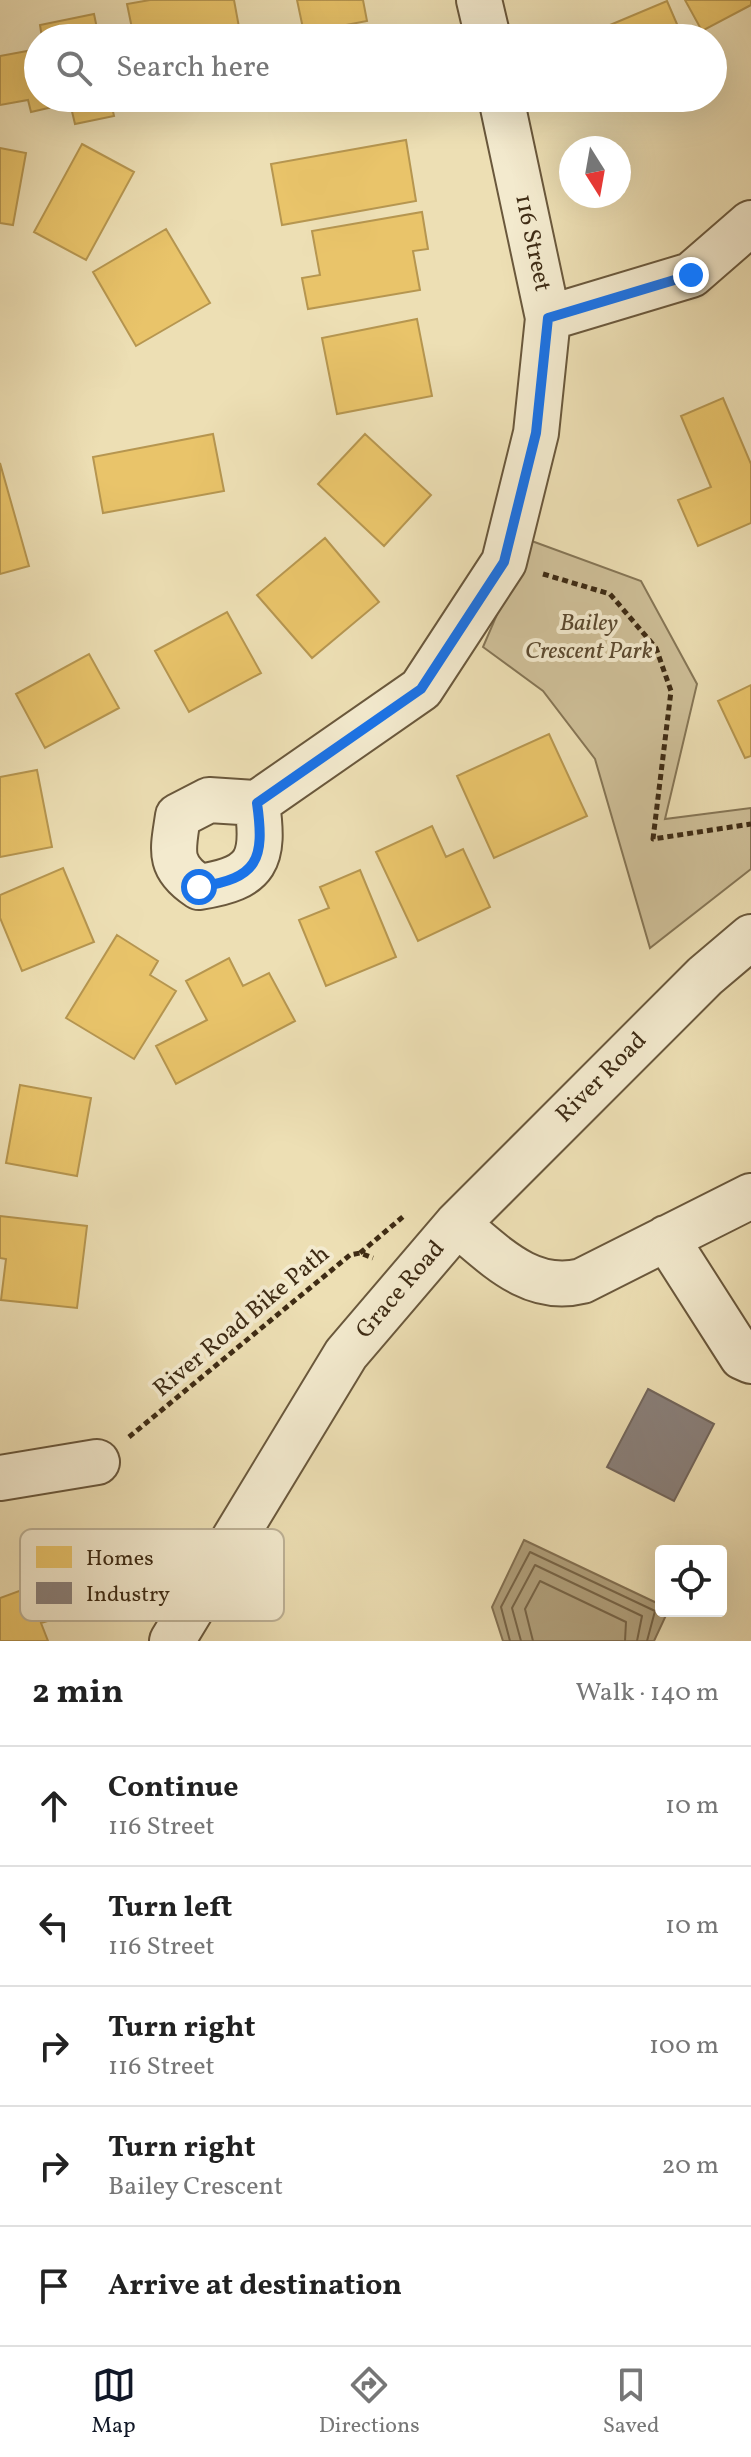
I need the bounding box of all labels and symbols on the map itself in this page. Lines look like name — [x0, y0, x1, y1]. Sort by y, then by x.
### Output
north arrow — [559, 136, 631, 208]
street label: 116 Street — [505, 191, 559, 295]
route end — [673, 257, 709, 293]
park label: Bailey Crescent Park — [525, 607, 653, 669]
route start — [181, 869, 217, 905]
street label: River Road — [549, 1025, 655, 1131]
street label: Grace Road — [349, 1233, 453, 1347]
street label: River Road Bike Path — [147, 1238, 337, 1406]
legend — [20, 1529, 284, 1621]
text: Homes — [86, 1544, 154, 1575]
text: Industry — [86, 1580, 170, 1611]

